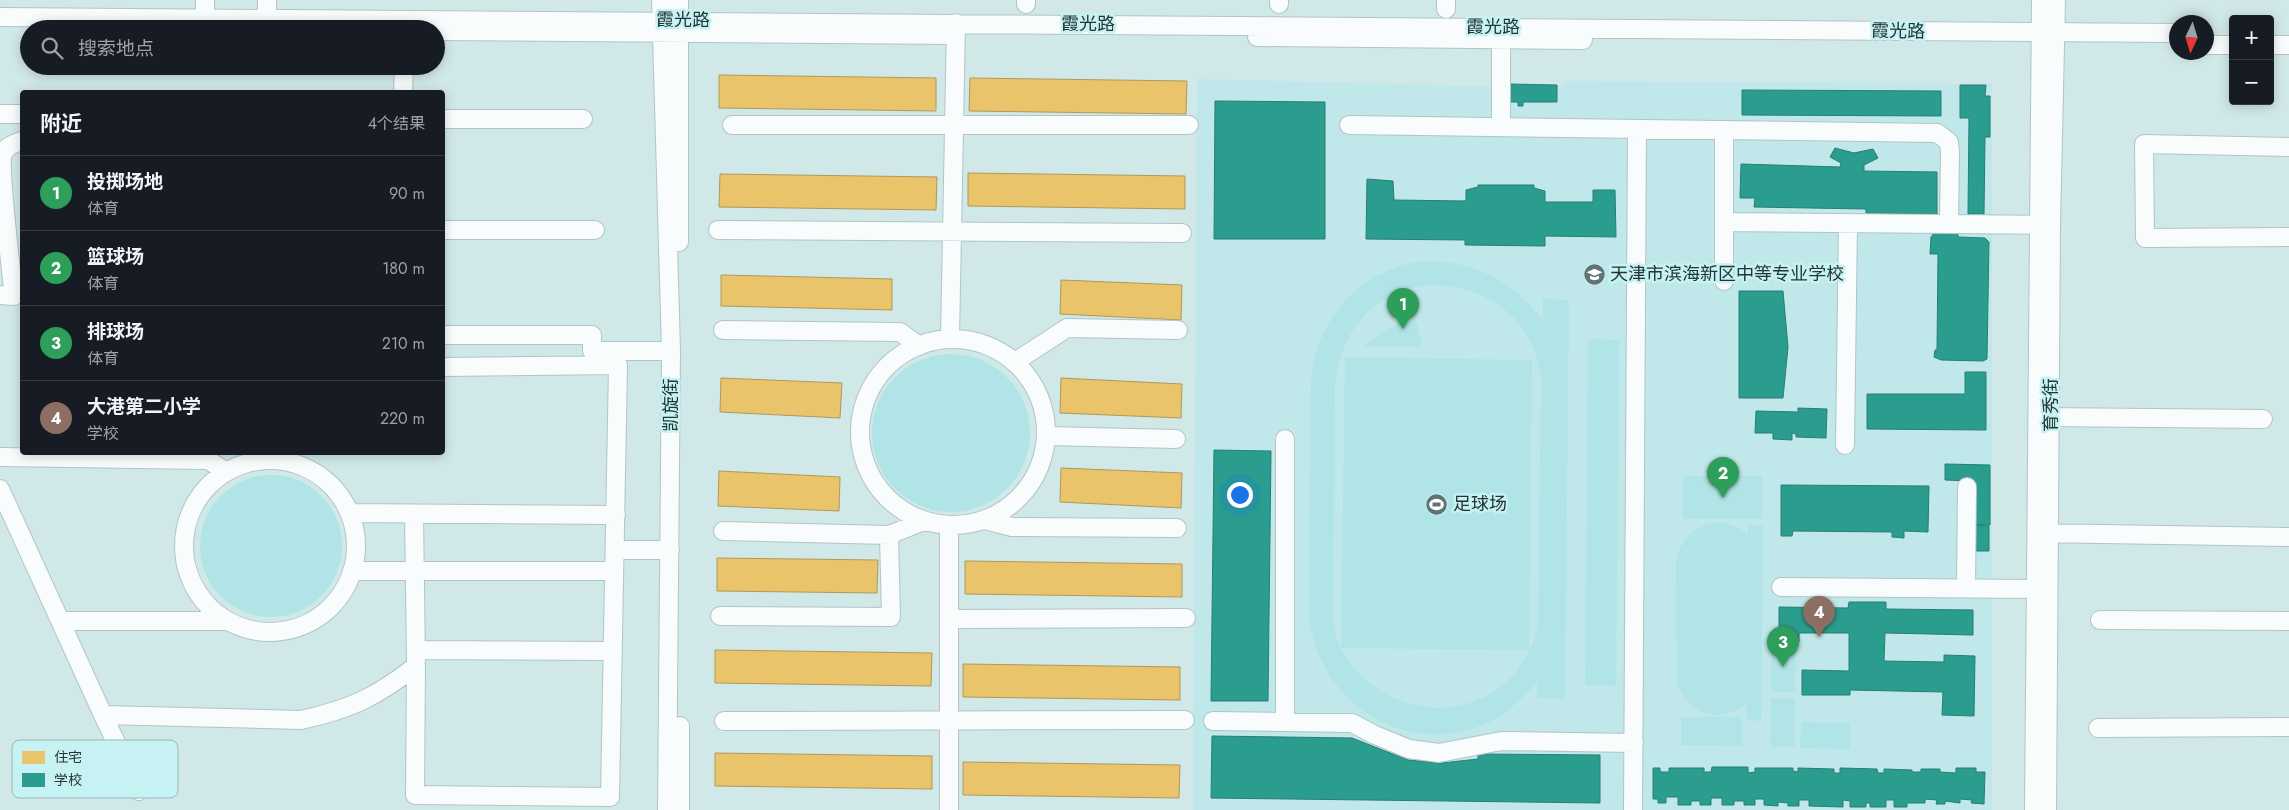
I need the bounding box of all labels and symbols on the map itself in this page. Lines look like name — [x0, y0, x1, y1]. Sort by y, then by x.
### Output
street label: 霞光路 — [656, 7, 710, 33]
street label: 霞光路 — [1061, 11, 1115, 37]
street label: 霞光路 — [1466, 14, 1520, 40]
north arrow — [2169, 15, 2214, 60]
street label: 霞光路 — [1871, 18, 1925, 44]
place label: 天津市滨海新区中等专业学校 — [1610, 261, 1844, 287]
school or university icon: 天津市滨海新区中等专业学校 — [1582, 262, 1606, 286]
pin: 1 — [1387, 288, 1419, 329]
street label: 凯旋街 — [658, 378, 684, 432]
street label: 育秀街 — [2038, 378, 2064, 432]
pin: 2 — [1707, 457, 1739, 498]
your location — [1227, 482, 1253, 508]
place label: 足球场 — [1453, 491, 1507, 517]
sports icon: 足球场 — [1425, 492, 1449, 516]
pin: 4 — [1803, 596, 1835, 637]
pin: 3 — [1767, 626, 1799, 667]
legend — [12, 740, 178, 798]
text: 住宅 — [54, 747, 82, 767]
text: 学校 — [54, 770, 82, 790]

